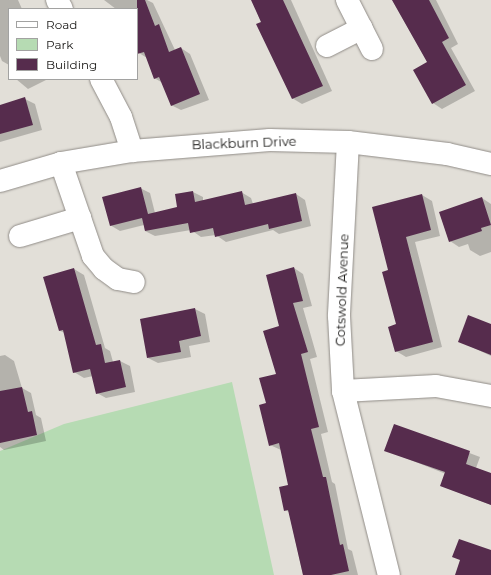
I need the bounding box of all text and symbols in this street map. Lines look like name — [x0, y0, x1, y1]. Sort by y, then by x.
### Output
legend — [8, 8, 138, 80]
text: Road — [46, 17, 77, 32]
text: Park — [46, 37, 73, 52]
text: Building — [46, 57, 97, 72]
street label: Blackburn Drive — [191, 133, 297, 153]
street label: Cotswold Avenue — [332, 233, 352, 347]

